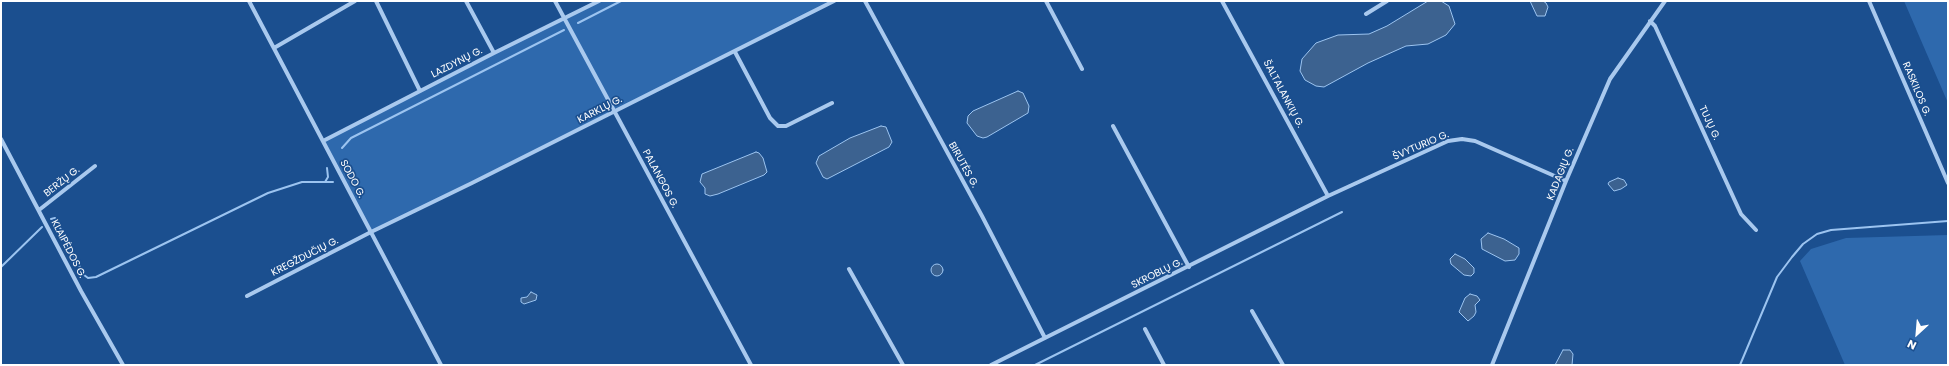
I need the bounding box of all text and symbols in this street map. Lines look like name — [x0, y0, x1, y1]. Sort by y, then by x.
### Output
street label: LAZDYNŲ G. — [429, 45, 485, 81]
street label: ŠALTALANKIŲ G. — [1260, 58, 1306, 130]
street label: RASKILOS G. — [1899, 60, 1933, 118]
street label: KARKLŲ G. — [576, 94, 624, 126]
street label: TUJŲ G. — [1696, 104, 1722, 142]
street label: ŠVYTURIO G. — [1391, 129, 1451, 163]
street label: BIRUTĖS G. — [946, 140, 980, 190]
street label: KADAGIŲ G. — [1545, 146, 1577, 202]
street label: PALANGOS G. — [640, 148, 680, 210]
street label: SODO G. — [337, 158, 367, 200]
street label: BERŽŲ G. — [42, 164, 82, 200]
street label: KLAIPĖDOS G. — [48, 218, 88, 280]
street label: KREGŽDUČIŲ G. — [269, 235, 341, 279]
street label: SKROBLŲ G. — [1129, 256, 1185, 292]
north arrow — [1897, 314, 1937, 354]
text: N — [1905, 336, 1919, 354]

